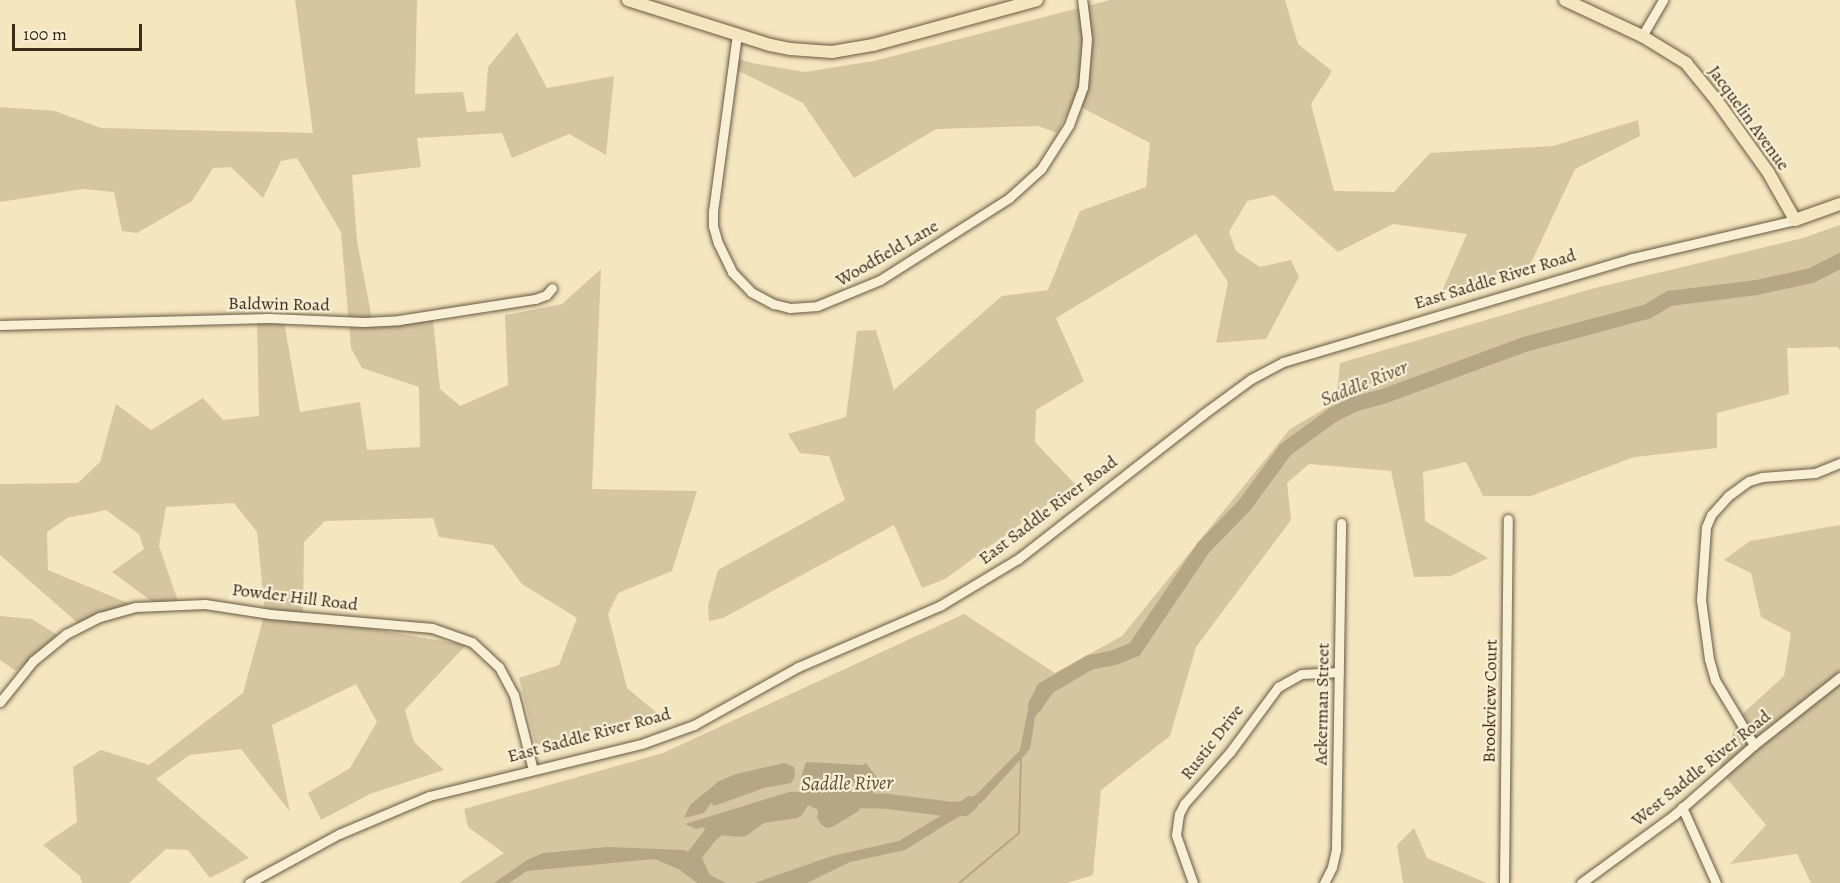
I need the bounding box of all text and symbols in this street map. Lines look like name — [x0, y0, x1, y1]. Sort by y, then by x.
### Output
scale bar — [15, 12, 146, 50]
text: 100 m — [23, 22, 67, 46]
street label: Jacquelin Avenue — [1704, 61, 1794, 175]
street label: Woodfield Lane — [832, 215, 942, 291]
street label: East Saddle River Road — [1412, 244, 1578, 314]
street label: Baldwin Road — [228, 292, 330, 316]
water label: Saddle River — [1317, 355, 1411, 411]
street label: East Saddle River Road — [974, 451, 1122, 569]
street label: Powder Hill Road — [231, 579, 359, 615]
street label: Brookview Court — [1478, 639, 1502, 763]
street label: Ackerman Street — [1310, 643, 1334, 765]
street label: Rustic Drive — [1176, 700, 1248, 784]
street label: East Saddle River Road — [505, 703, 673, 767]
street label: West Saddle River Road — [1627, 705, 1775, 831]
water label: Saddle River — [801, 770, 893, 796]

